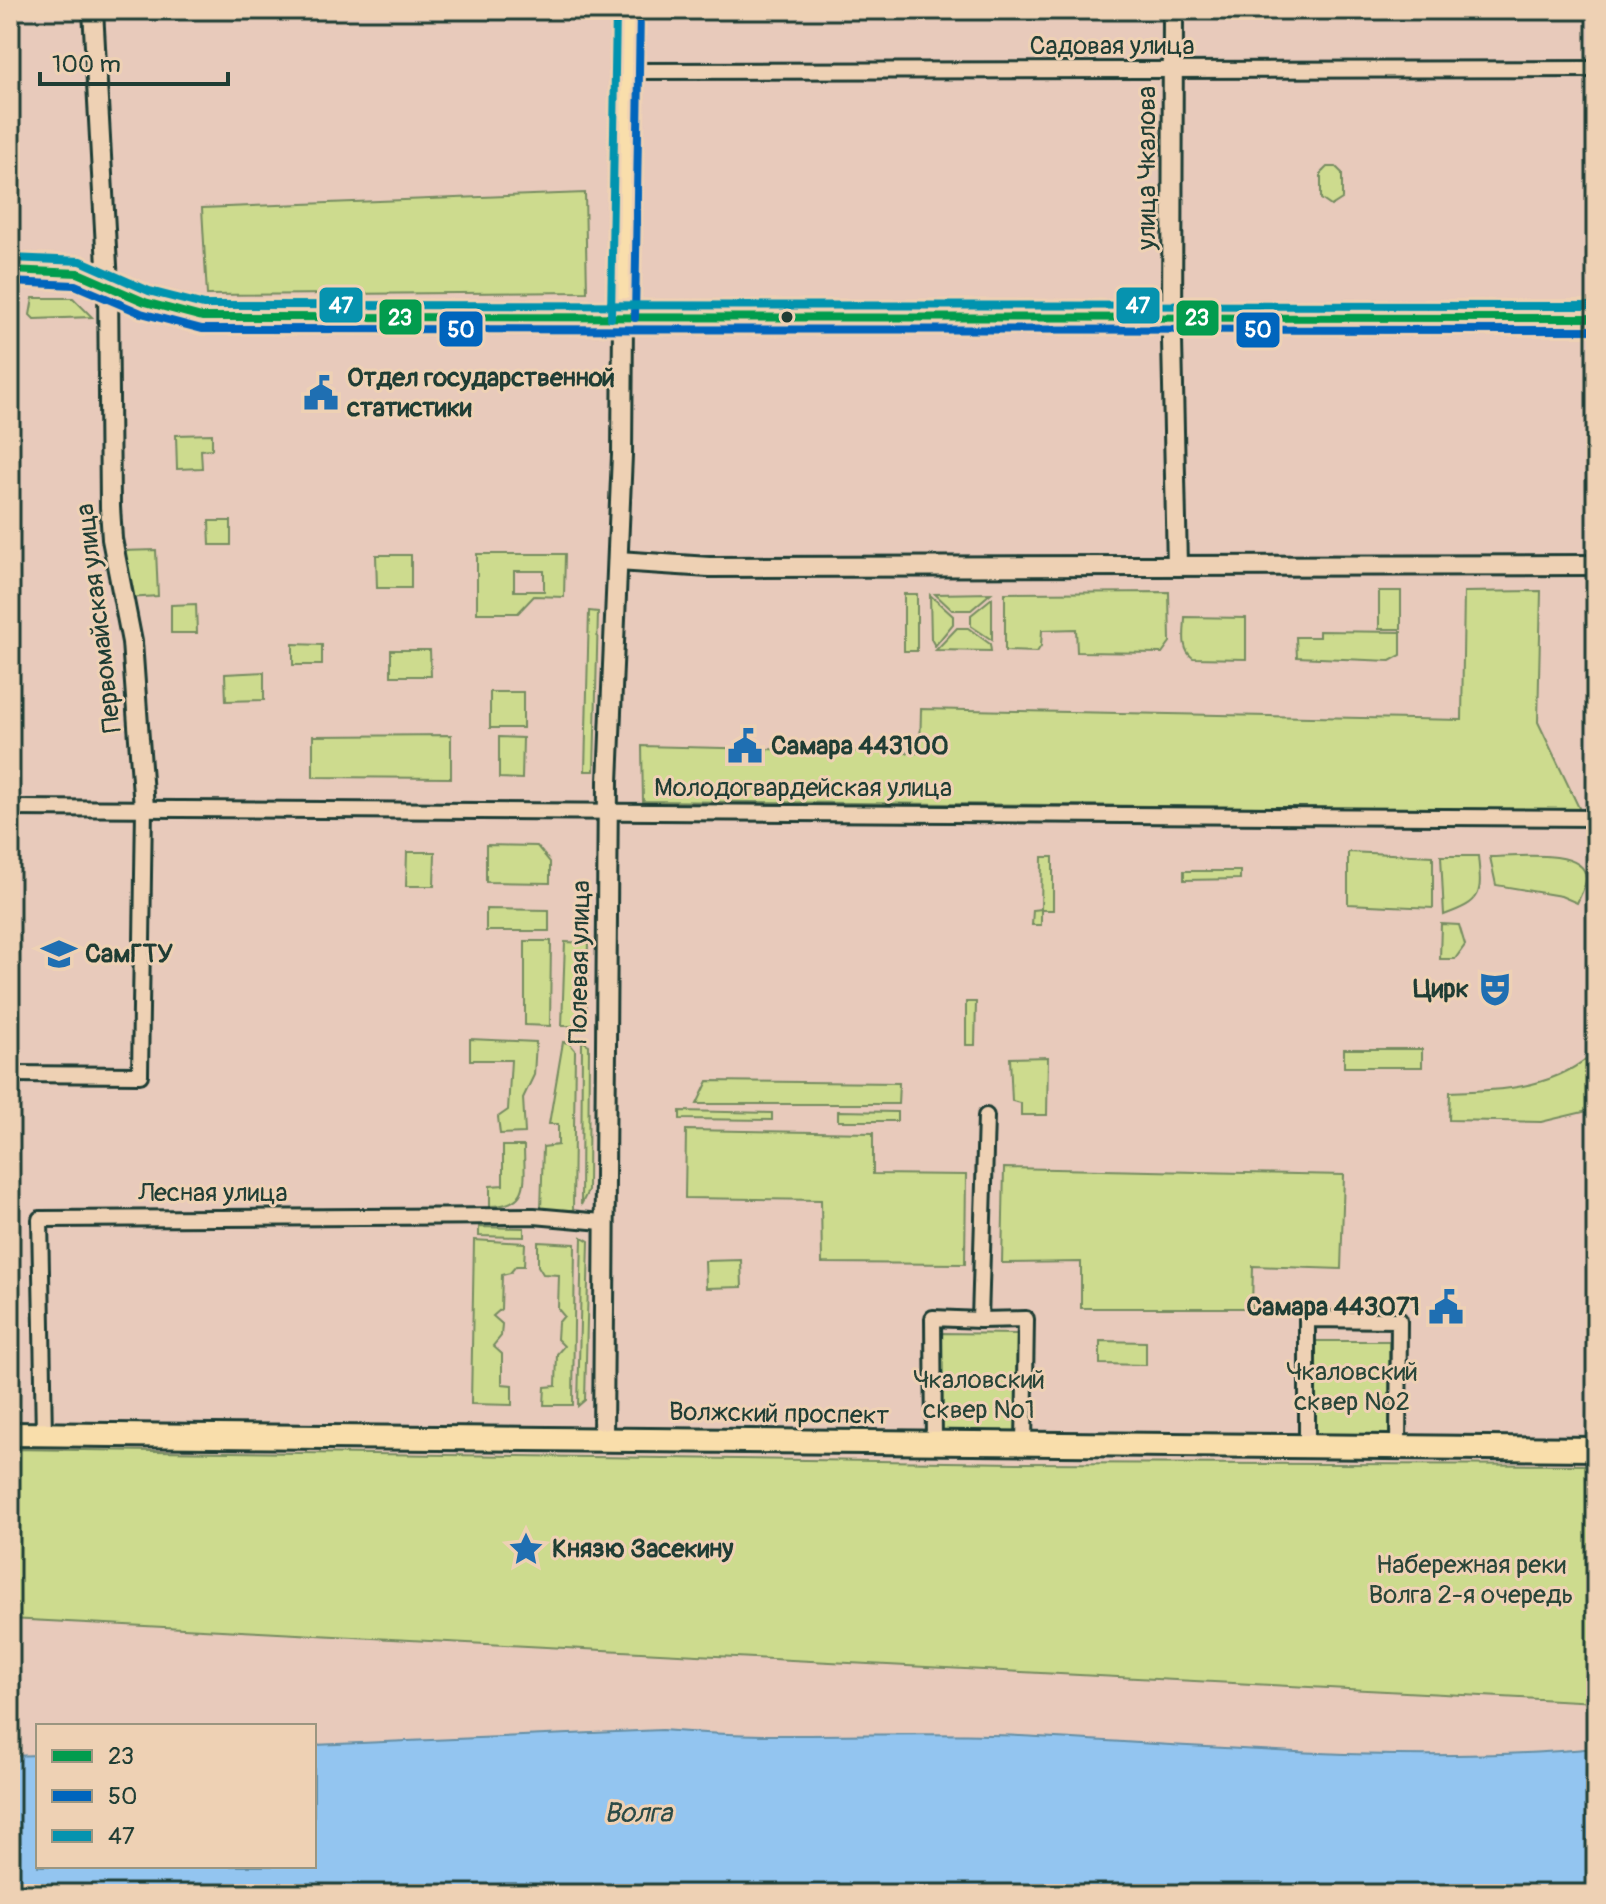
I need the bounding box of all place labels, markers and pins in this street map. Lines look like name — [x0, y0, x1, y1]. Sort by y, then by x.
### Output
unlabelled marker — [779, 309, 795, 325]
place label: Отдел государственной статистики — [346, 362, 615, 424]
public building icon: Отдел государственной статистики — [302, 374, 340, 412]
public building icon: Самара 443100 — [726, 727, 764, 765]
place label: Самара 443100 — [771, 730, 949, 762]
school or university icon: СамГТУ — [40, 935, 78, 973]
place label: СамГТУ — [85, 938, 173, 970]
theatre icon: Цирк — [1476, 970, 1514, 1008]
place label: Цирк — [1413, 973, 1469, 1005]
public building icon: Самара 443071 — [1427, 1288, 1465, 1326]
place label: Самара 443071 — [1246, 1291, 1420, 1323]
place icon: Князю Засекину — [507, 1530, 545, 1568]
place label: Князю Засекину — [552, 1533, 734, 1565]

